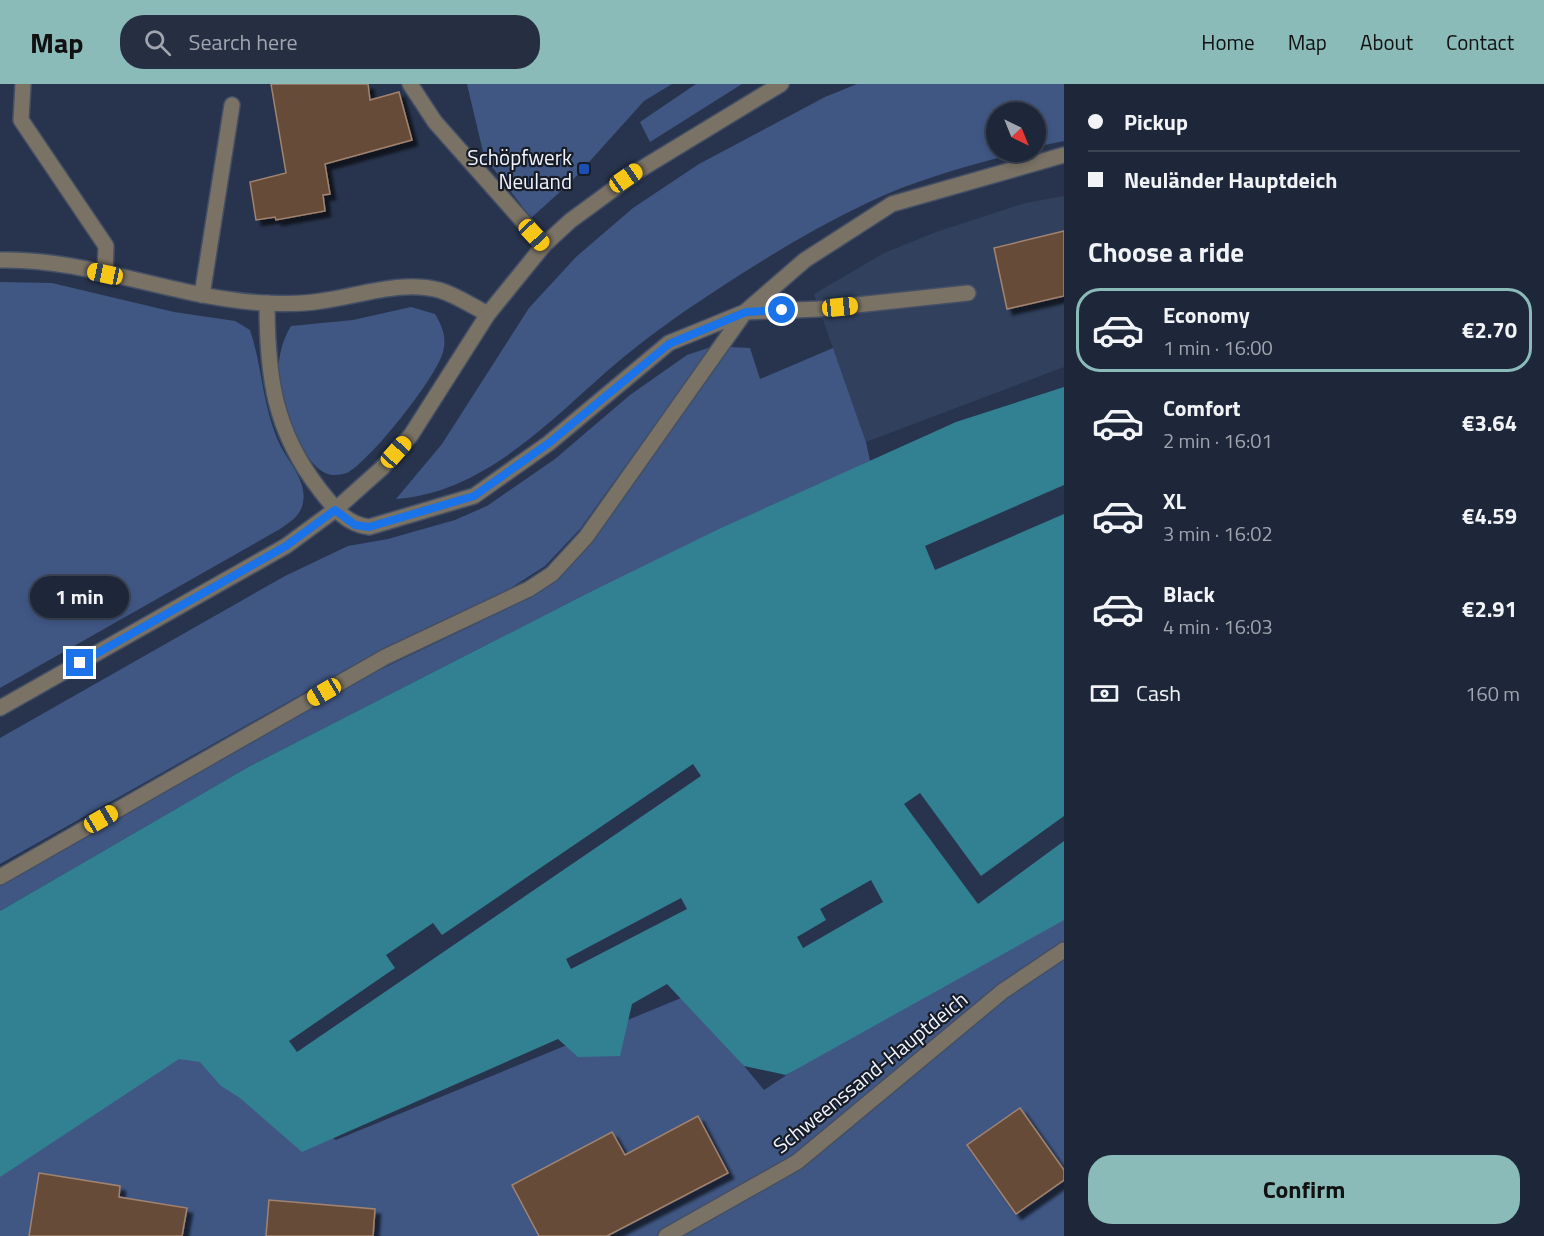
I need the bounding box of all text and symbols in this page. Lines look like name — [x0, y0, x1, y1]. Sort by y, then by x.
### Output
search box — [120, 15, 540, 69]
text: Map — [30, 21, 84, 64]
text: Search here — [189, 25, 298, 59]
icon: search — [141, 26, 174, 59]
text: Home — [1201, 26, 1255, 58]
text: Map — [1288, 26, 1327, 58]
text: About — [1360, 26, 1413, 58]
text: Contact — [1446, 26, 1514, 58]
north arrow — [986, 102, 1046, 162]
map controls — [986, 102, 1046, 162]
text: Pickup — [1124, 105, 1188, 139]
place label: Schöpfwerk Neuland — [467, 141, 572, 197]
car — [606, 160, 646, 196]
marker: Schöpfwerk Neuland — [577, 162, 591, 176]
text: Neuländer Hauptdeich — [1124, 163, 1337, 197]
car — [515, 216, 553, 254]
text: Choose a ride — [1088, 231, 1244, 272]
car — [86, 261, 124, 287]
route start — [768, 296, 795, 323]
car — [821, 296, 859, 318]
text: Economy — [1163, 298, 1250, 332]
icon: car — [1091, 303, 1145, 357]
text: €2.70 — [1462, 313, 1517, 347]
text: 1 min · 16:00 — [1163, 332, 1273, 363]
text: Comfort — [1163, 391, 1241, 425]
icon: car — [1091, 396, 1145, 450]
text: €3.64 — [1462, 406, 1517, 440]
text: 2 min · 16:01 — [1163, 425, 1273, 456]
car — [377, 433, 415, 471]
text: XL — [1163, 484, 1186, 518]
icon: car — [1091, 489, 1145, 543]
text: €4.59 — [1462, 499, 1517, 533]
text: 3 min · 16:02 — [1163, 518, 1273, 549]
callout: 1 min — [31, 576, 130, 618]
text: Black — [1163, 577, 1215, 611]
text: 1 min — [55, 581, 104, 612]
icon: car — [1091, 582, 1145, 636]
text: €2.91 — [1462, 592, 1517, 626]
text: 4 min · 16:03 — [1163, 611, 1273, 642]
route end — [66, 649, 93, 676]
car — [304, 675, 344, 709]
text: Cash — [1136, 676, 1181, 710]
icon: cash — [1088, 677, 1121, 710]
text: 160 m — [1465, 678, 1520, 709]
car — [81, 802, 121, 836]
street label: Schweenssand-Hauptdeich — [766, 983, 974, 1161]
button: Confirm — [1088, 1155, 1520, 1224]

